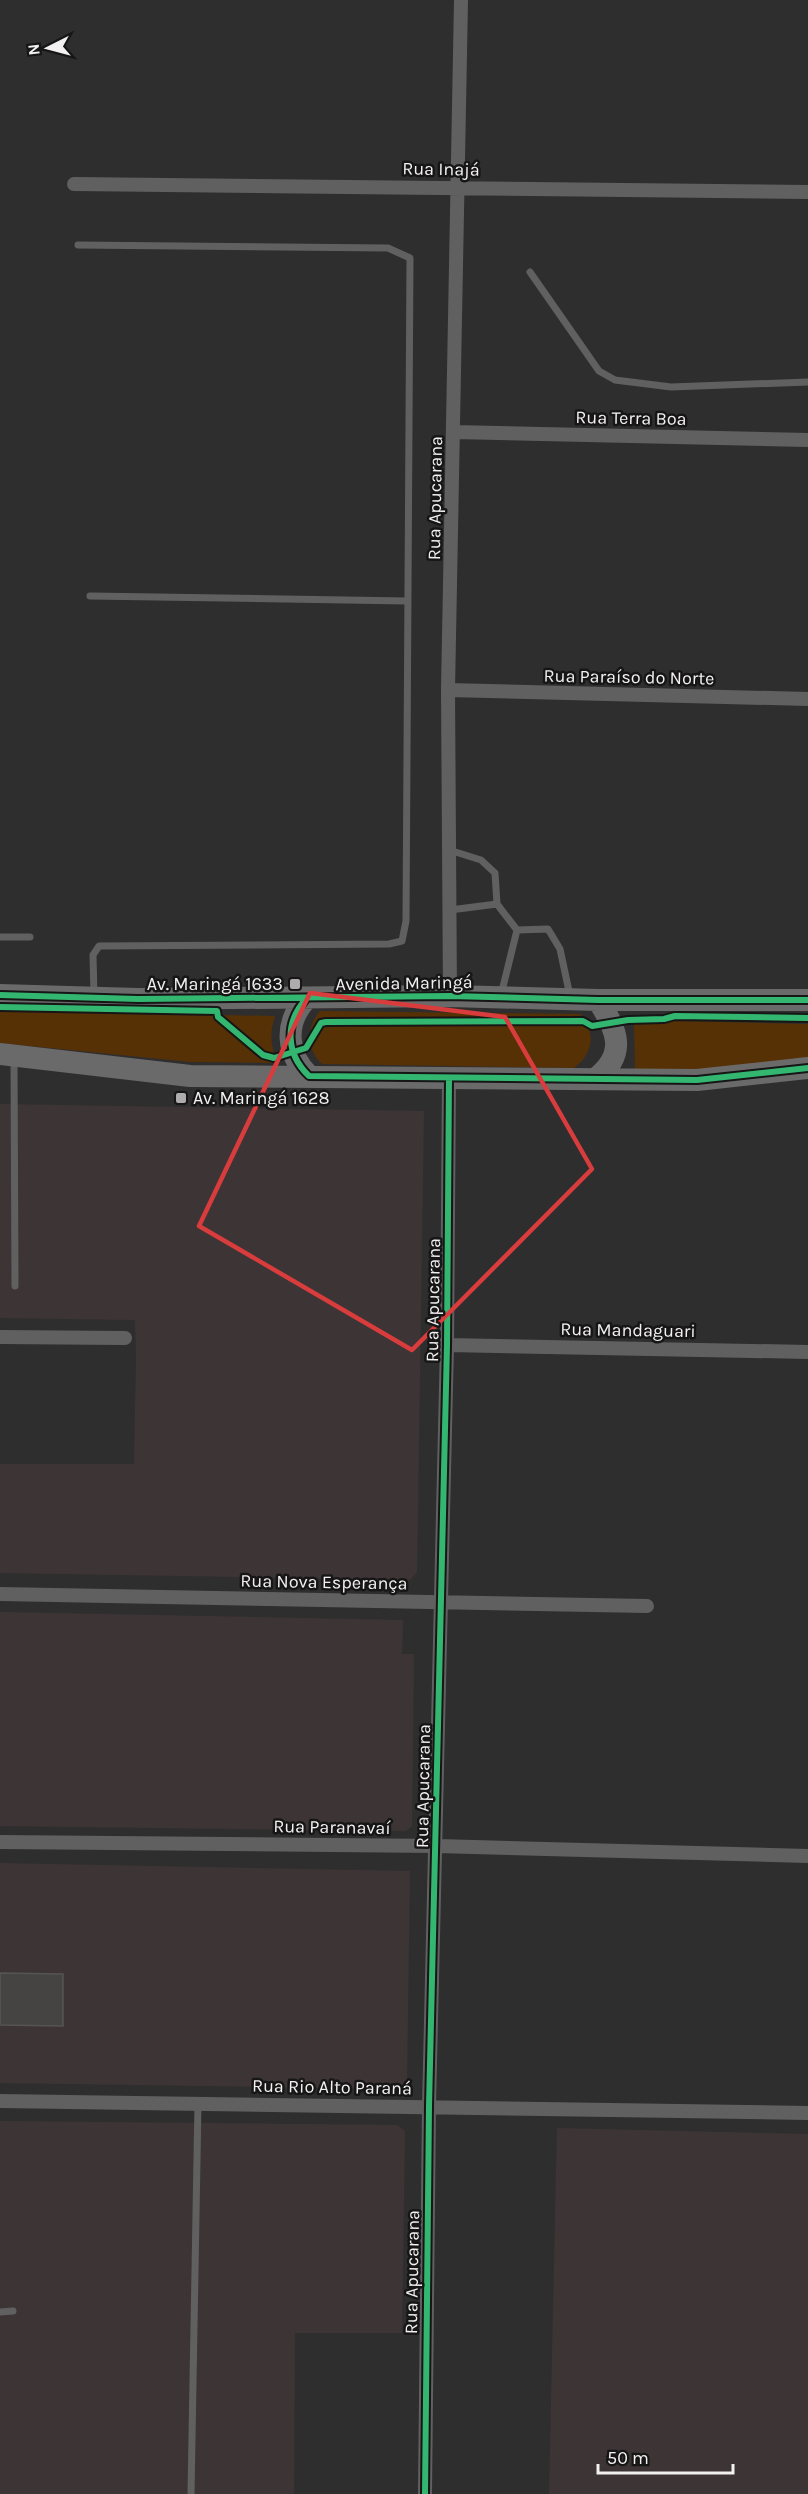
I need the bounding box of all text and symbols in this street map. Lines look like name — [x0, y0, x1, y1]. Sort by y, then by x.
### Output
north arrow — [18, 18, 78, 78]
text: N — [24, 43, 44, 56]
street label: Rua Inajá — [402, 157, 480, 181]
street label: Rua Terra Boa — [575, 406, 687, 430]
street label: Rua Apucarana — [423, 436, 447, 560]
street label: Rua Paraíso do Norte — [543, 665, 715, 689]
street label: Avenida Maringá — [335, 971, 473, 995]
place label: Av. Maringá 1633 — [147, 973, 283, 995]
marker: Av. Maringá 1633 — [288, 977, 302, 991]
place label: Av. Maringá 1628 — [193, 1087, 329, 1109]
marker: Av. Maringá 1628 — [174, 1091, 188, 1105]
street label: Rua Apucarana — [421, 1238, 445, 1362]
street label: Rua Mandaguari — [560, 1318, 696, 1342]
street label: Rua Nova Esperança — [240, 1570, 408, 1594]
street label: Rua Apucarana — [411, 1724, 435, 1848]
street label: Rua Paranavaí — [273, 1815, 392, 1839]
street label: Rua Rio Alto Paraná — [252, 2075, 412, 2099]
street label: Rua Apucarana — [400, 2210, 424, 2334]
scale bar — [598, 2437, 733, 2475]
text: 50 m — [607, 2447, 649, 2469]

